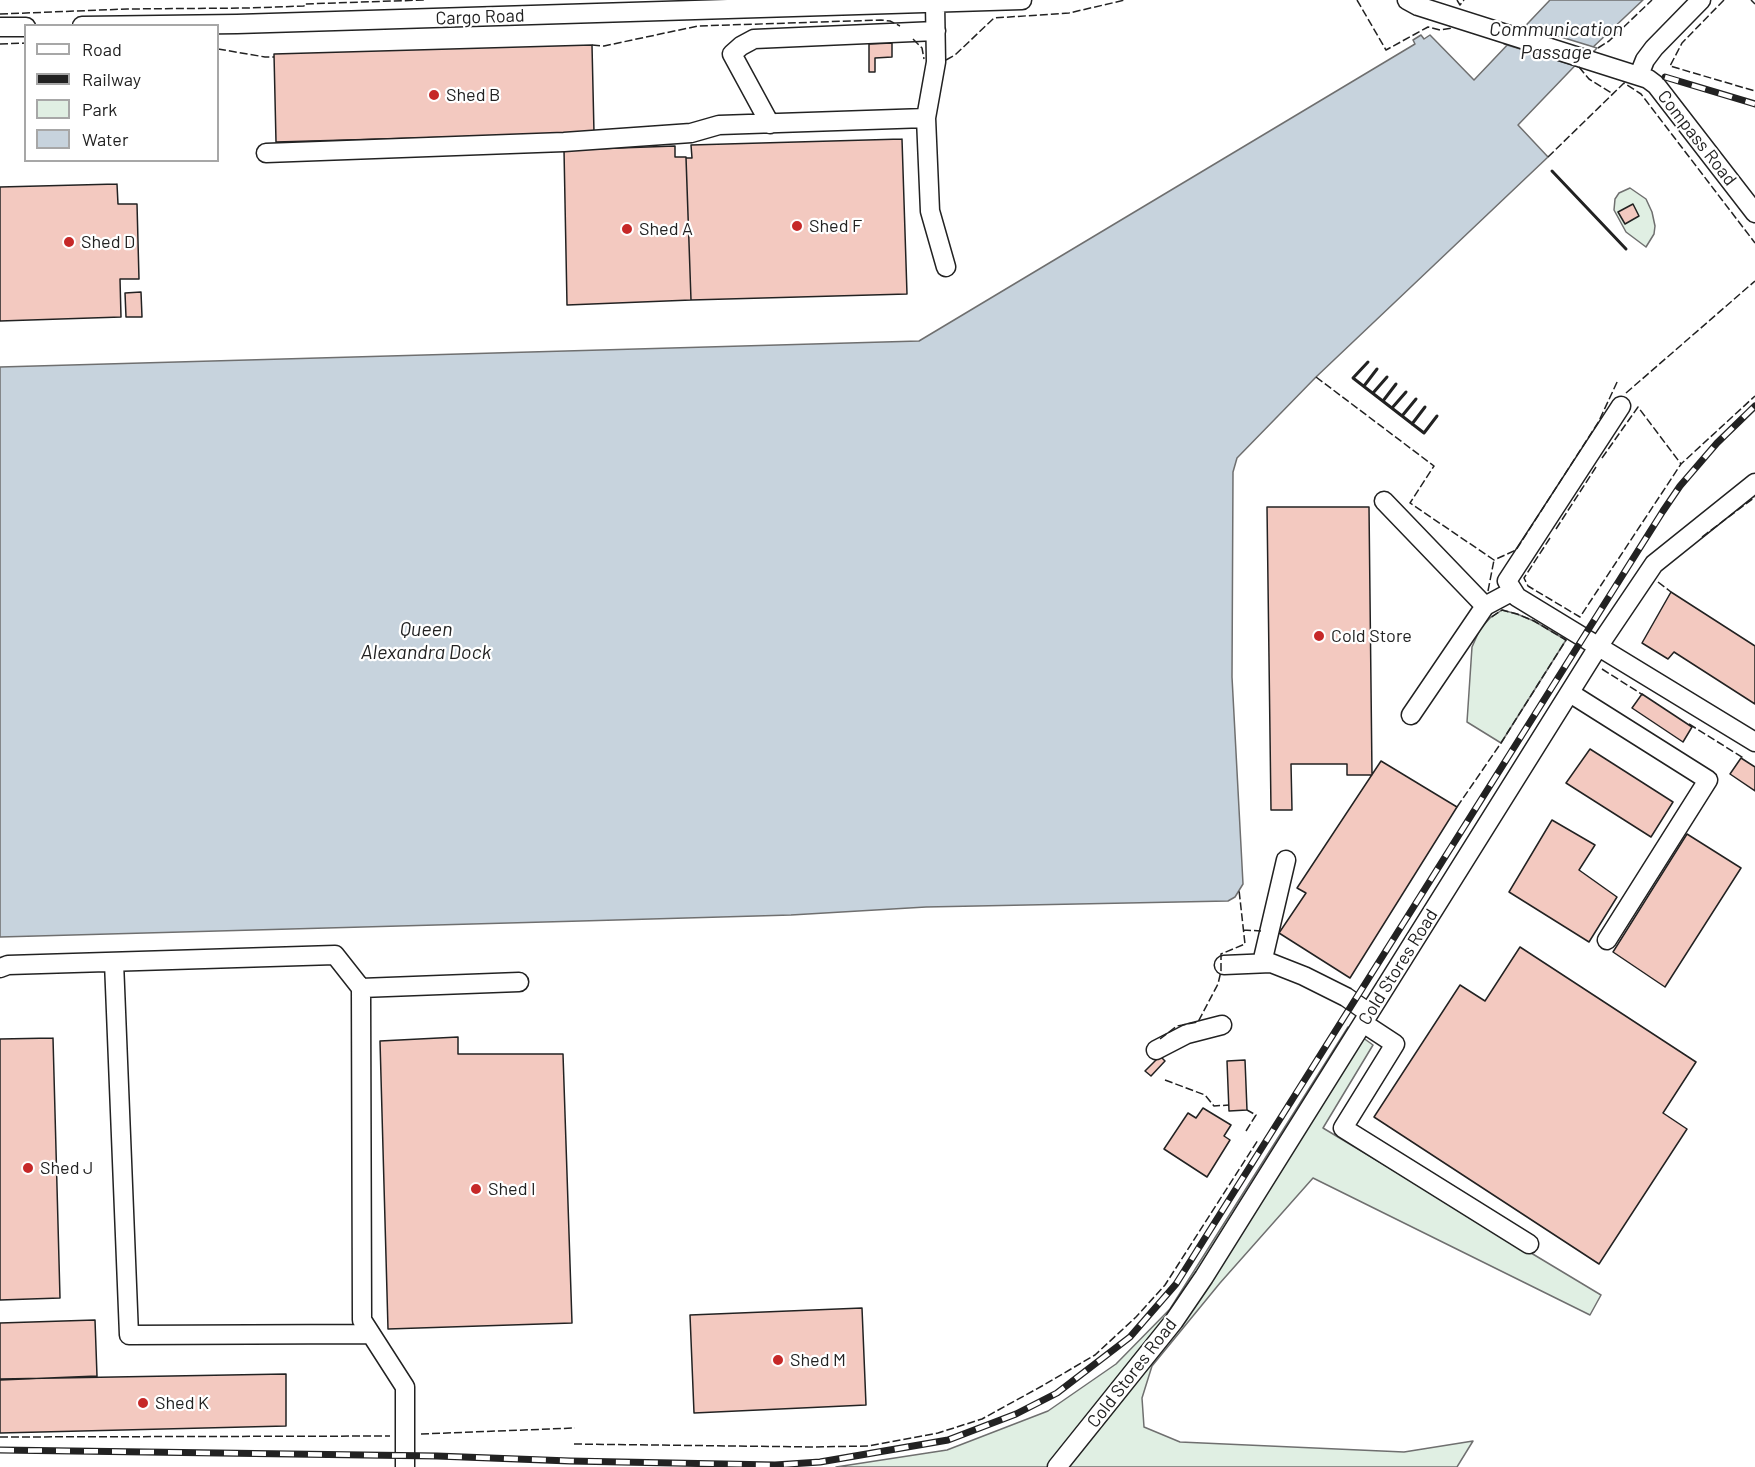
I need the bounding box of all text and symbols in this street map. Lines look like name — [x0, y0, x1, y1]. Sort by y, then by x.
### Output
street label: Cargo Road — [435, 5, 525, 29]
water label: Communication Passage — [1489, 17, 1623, 64]
legend — [24, 24, 219, 162]
text: Road — [82, 38, 122, 60]
text: Railway — [82, 68, 141, 90]
place label: Shed B — [446, 84, 500, 106]
street label: Compass Road — [1653, 86, 1741, 190]
marker: Shed B — [427, 88, 441, 102]
text: Park — [82, 98, 117, 120]
text: Water — [82, 128, 129, 150]
place label: Shed F — [809, 215, 862, 237]
place label: Shed A — [639, 218, 693, 240]
marker: Shed F — [790, 219, 804, 233]
marker: Shed A — [620, 222, 634, 236]
place label: Shed D — [81, 231, 135, 253]
marker: Shed D — [62, 235, 76, 249]
water label: Queen Alexandra Dock — [361, 617, 491, 664]
place label: Cold Store — [1331, 625, 1412, 647]
marker: Cold Store — [1312, 629, 1326, 643]
street label: Cold Stores Road — [1354, 905, 1442, 1029]
place label: Shed J — [40, 1157, 93, 1179]
marker: Shed J — [21, 1161, 35, 1175]
place label: Shed I — [488, 1178, 536, 1200]
marker: Shed I — [469, 1182, 483, 1196]
street label: Cold Stores Road — [1083, 1314, 1181, 1432]
place label: Shed M — [790, 1349, 846, 1371]
marker: Shed M — [771, 1353, 785, 1367]
place label: Shed K — [155, 1392, 209, 1414]
marker: Shed K — [136, 1396, 150, 1410]

